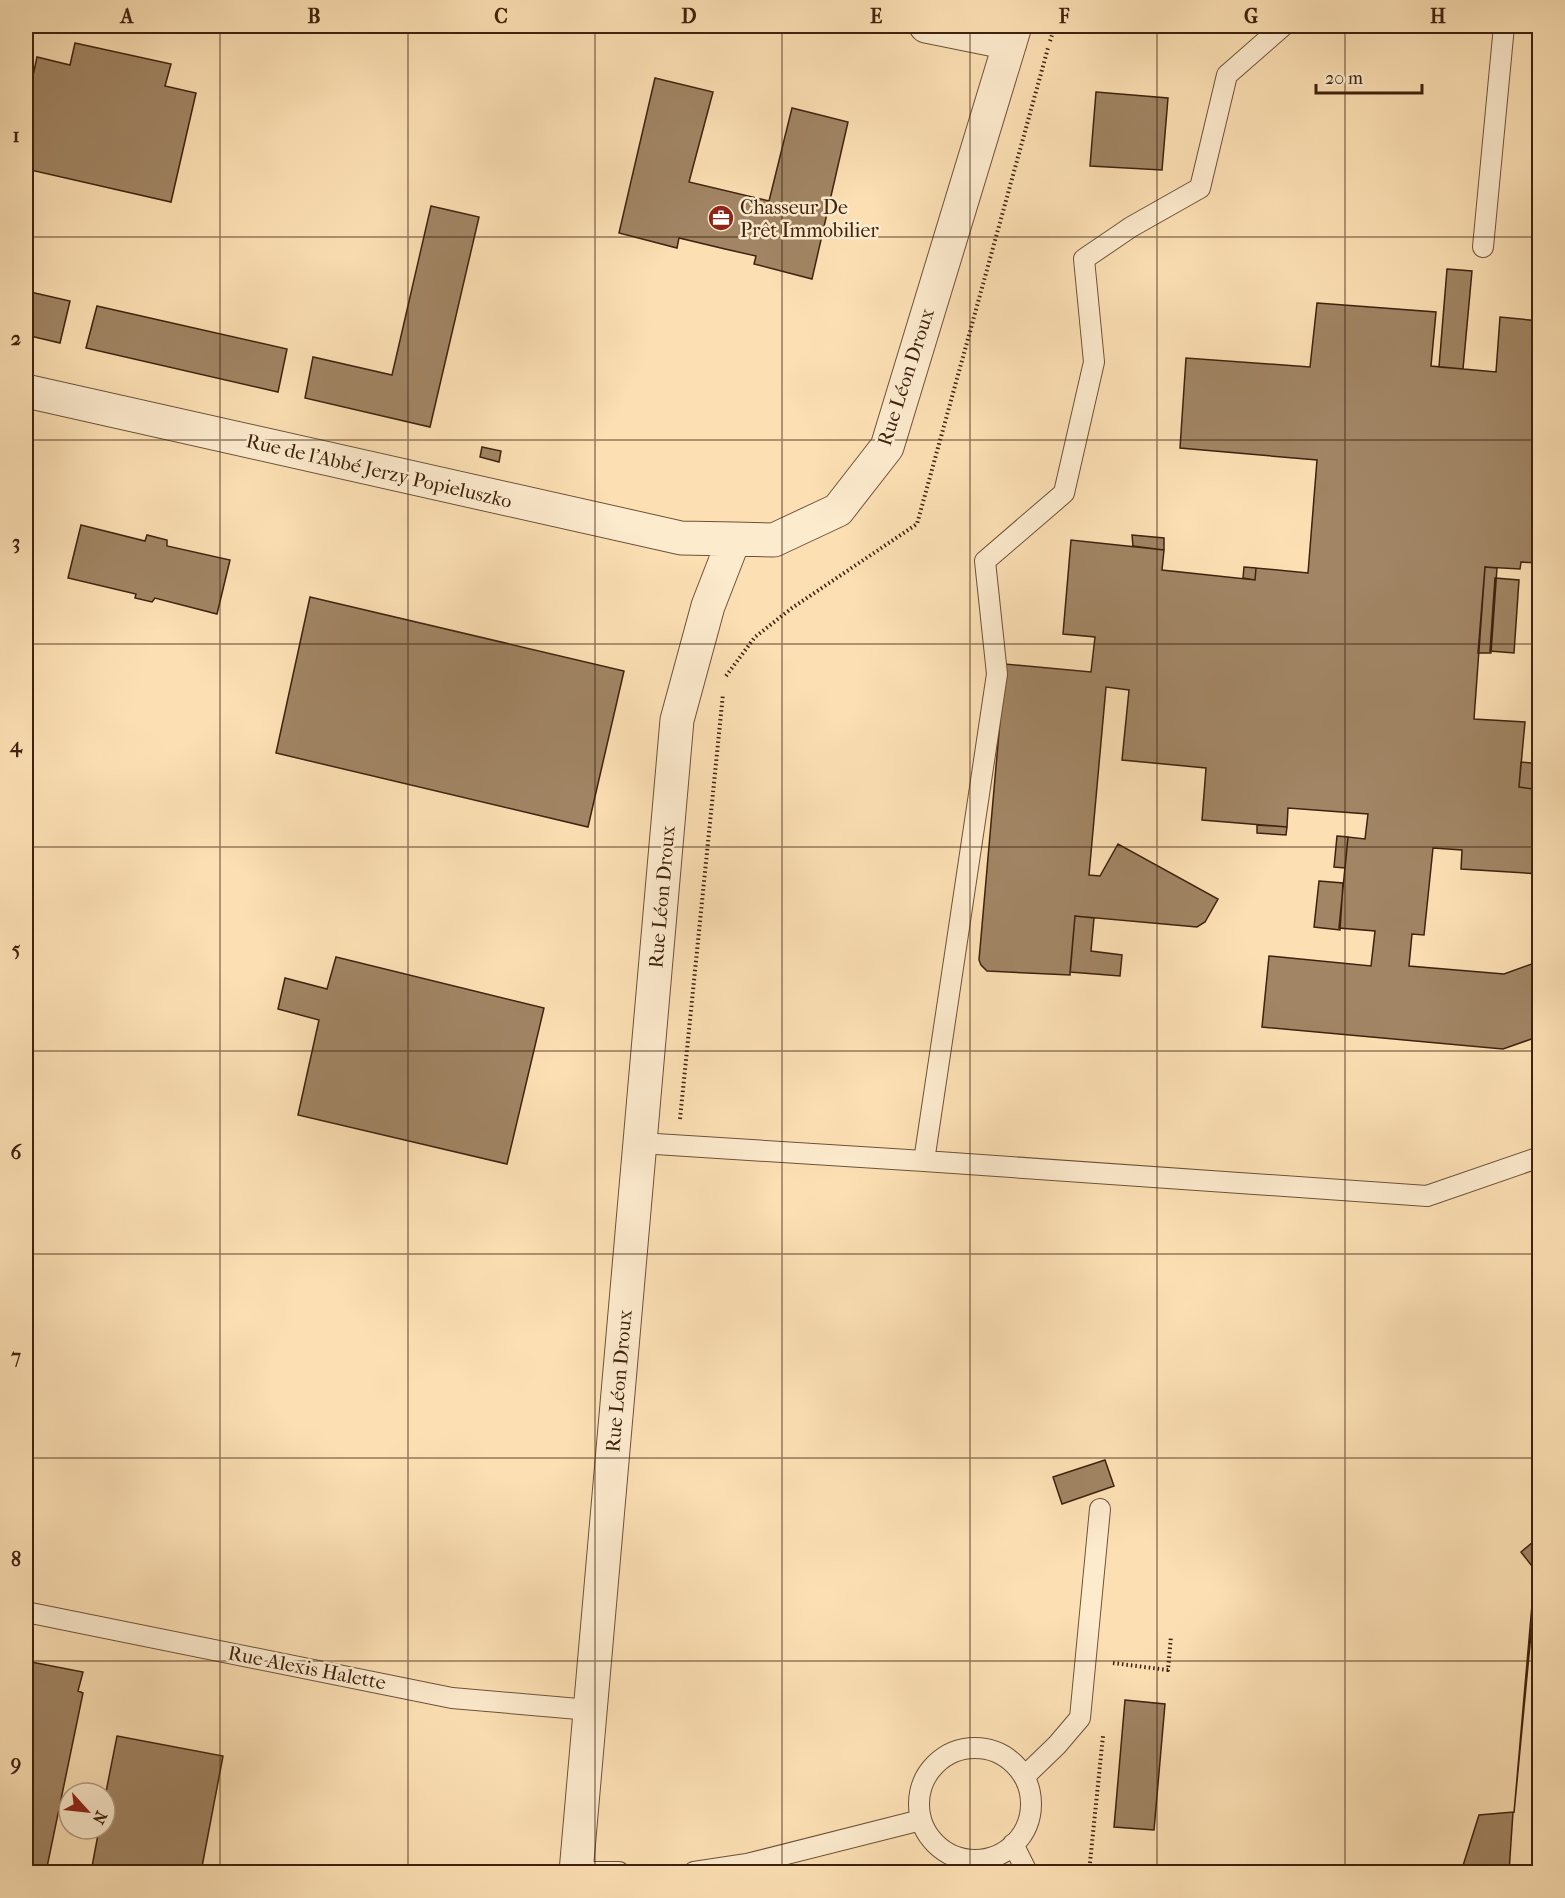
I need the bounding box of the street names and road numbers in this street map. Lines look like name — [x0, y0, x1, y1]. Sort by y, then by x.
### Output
street label: Rue Léon Droux — [873, 305, 939, 449]
street label: Rue de l'Abbé Jerzy Popieluszko — [244, 429, 514, 513]
street label: Rue Léon Droux — [644, 824, 680, 969]
street label: Rue Léon Droux — [601, 1308, 637, 1453]
street label: Rue Alexis Halette — [226, 1641, 388, 1695]

